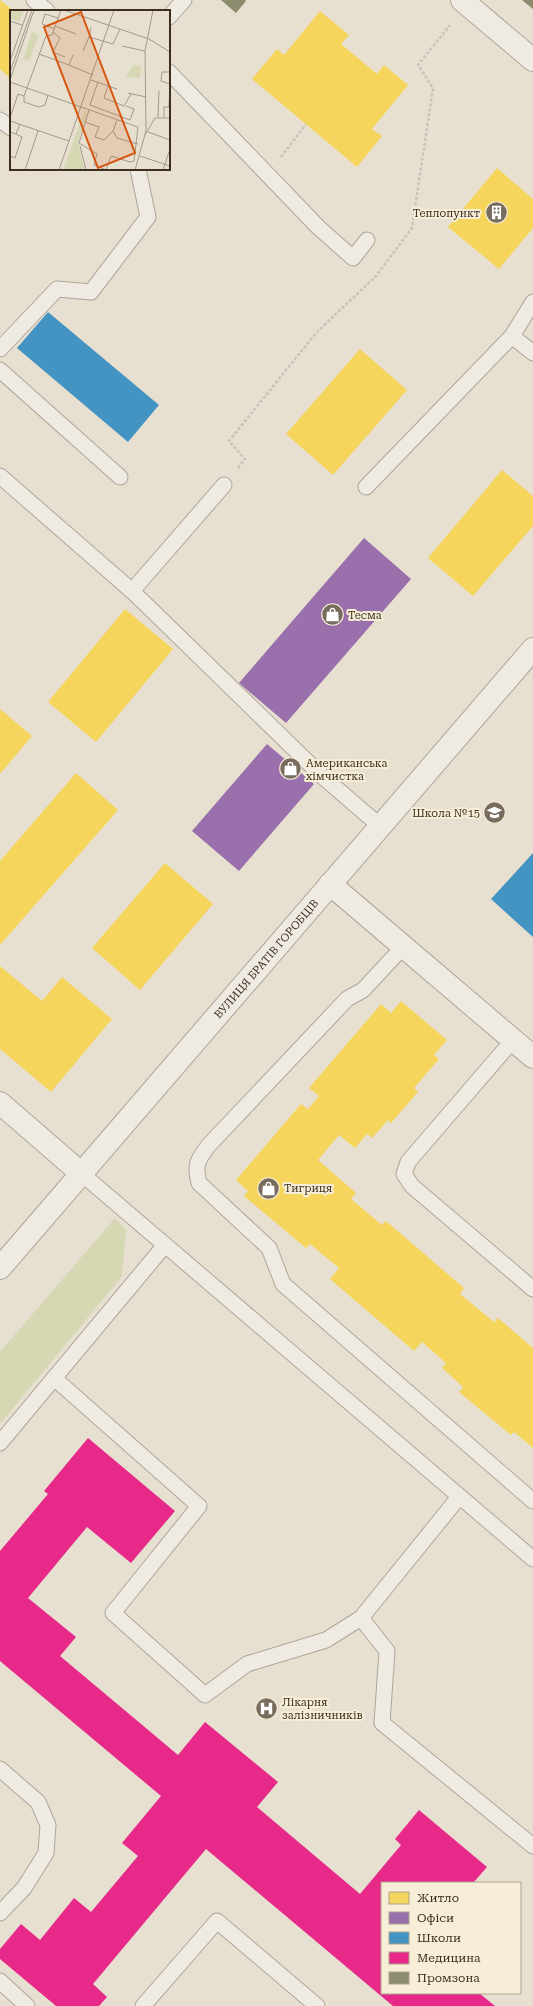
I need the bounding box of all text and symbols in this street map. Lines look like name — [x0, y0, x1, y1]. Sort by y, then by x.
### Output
inset map — [10, 10, 170, 170]
building icon: Теплопункт — [483, 200, 509, 226]
place label: Теплопункт — [413, 207, 480, 220]
shop icon: Тесма — [319, 602, 345, 628]
place label: Тесма — [348, 609, 382, 622]
shop icon: Американська хімчистка — [278, 756, 304, 782]
place label: Американська хімчистка — [306, 757, 387, 783]
school or university icon: Школа №15 — [482, 800, 508, 826]
place label: Школа №15 — [412, 807, 480, 820]
street label: ВУЛИЦЯ БРАТІВ ГОРОБЦІВ — [212, 897, 321, 1021]
shop icon: Тигриця — [255, 1175, 281, 1201]
place label: Тигриця — [284, 1182, 332, 1195]
hospital icon: Лікарня залізничників — [253, 1695, 279, 1721]
place label: Лікарня залізничників — [282, 1696, 363, 1722]
legend — [381, 1882, 521, 1994]
text: Житло — [417, 1891, 459, 1905]
text: Офіси — [417, 1911, 454, 1925]
text: Школи — [417, 1931, 461, 1945]
text: Медицина — [417, 1951, 481, 1965]
text: Промзона — [417, 1971, 480, 1985]

